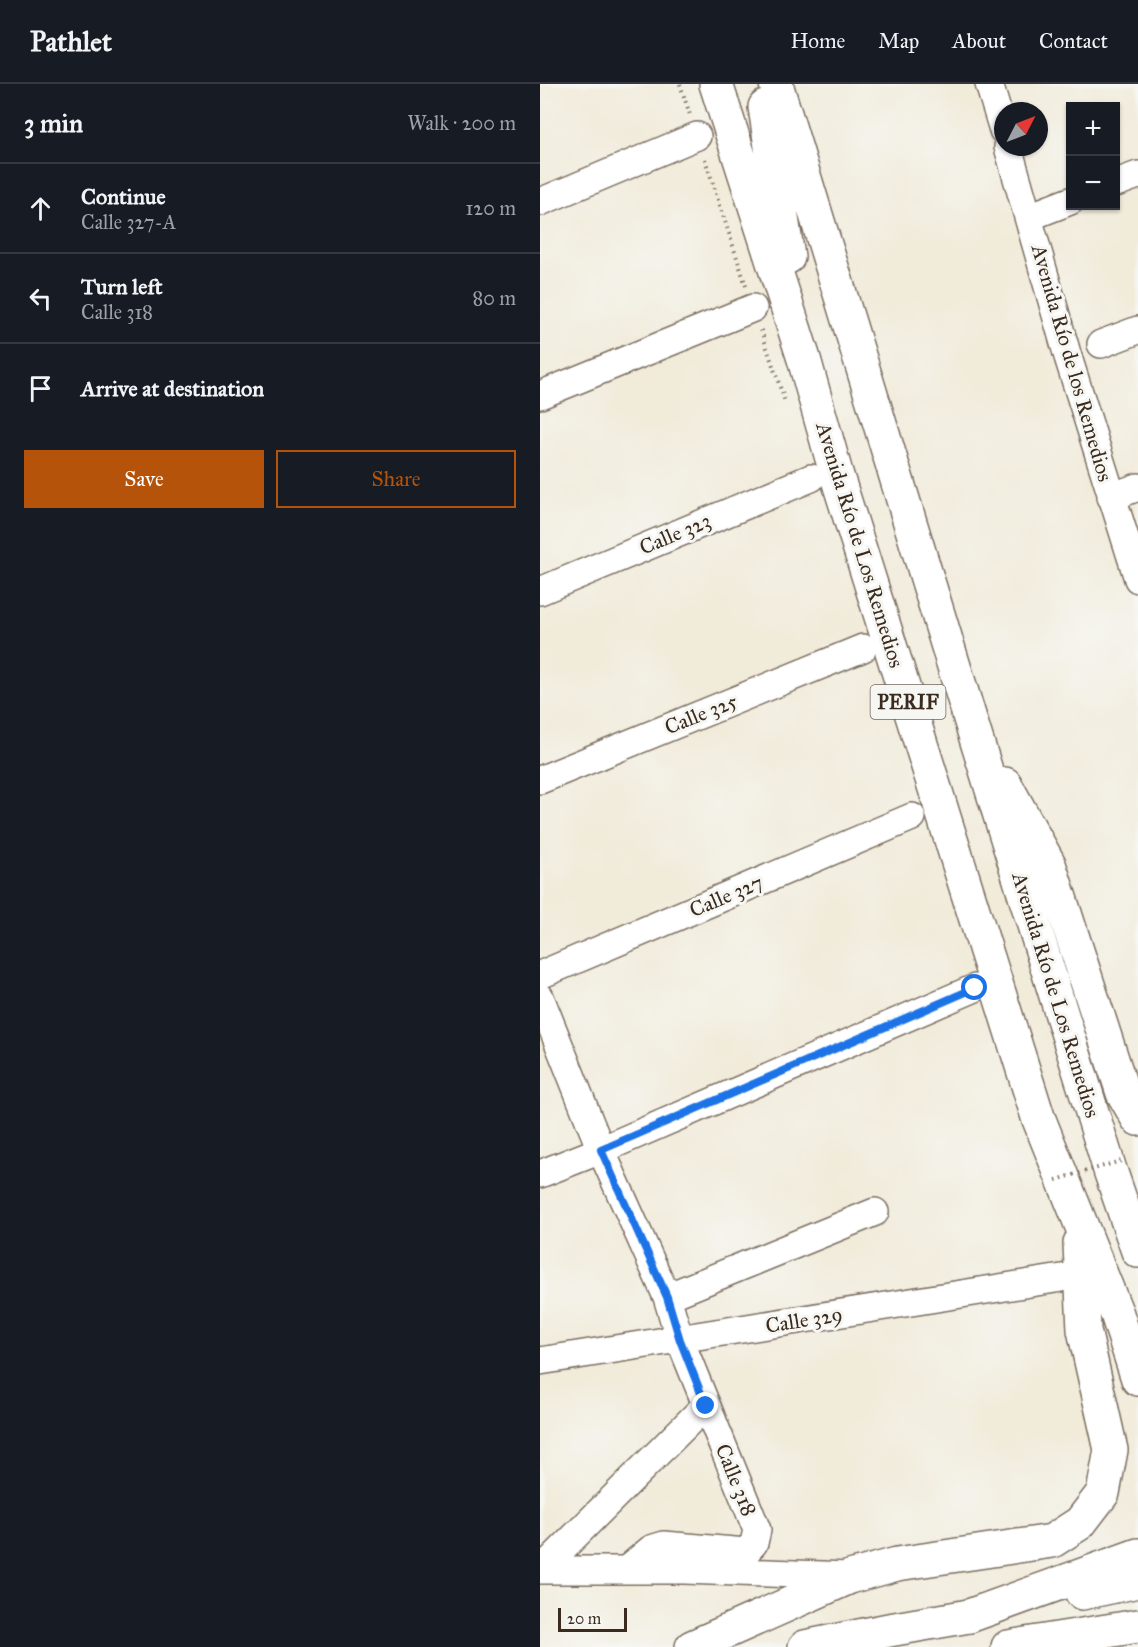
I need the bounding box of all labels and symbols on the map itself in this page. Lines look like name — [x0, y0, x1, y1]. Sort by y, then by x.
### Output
north arrow — [994, 102, 1048, 156]
street label: Avenida Río de los Remedios — [1025, 241, 1118, 484]
street label: Avenida Río de Los Remedios — [810, 418, 910, 671]
street label: Calle 323 — [635, 507, 715, 561]
road number: PERIF — [870, 685, 946, 719]
street label: Calle 325 — [661, 688, 741, 740]
street label: Avenida Río de Los Remedios — [1006, 868, 1106, 1121]
street label: Calle 327 — [685, 869, 767, 923]
route start — [961, 974, 987, 1000]
street label: Calle 329 — [764, 1301, 844, 1339]
route end — [692, 1392, 718, 1418]
street label: Calle 318 — [710, 1440, 762, 1520]
scale bar — [558, 1605, 627, 1632]

